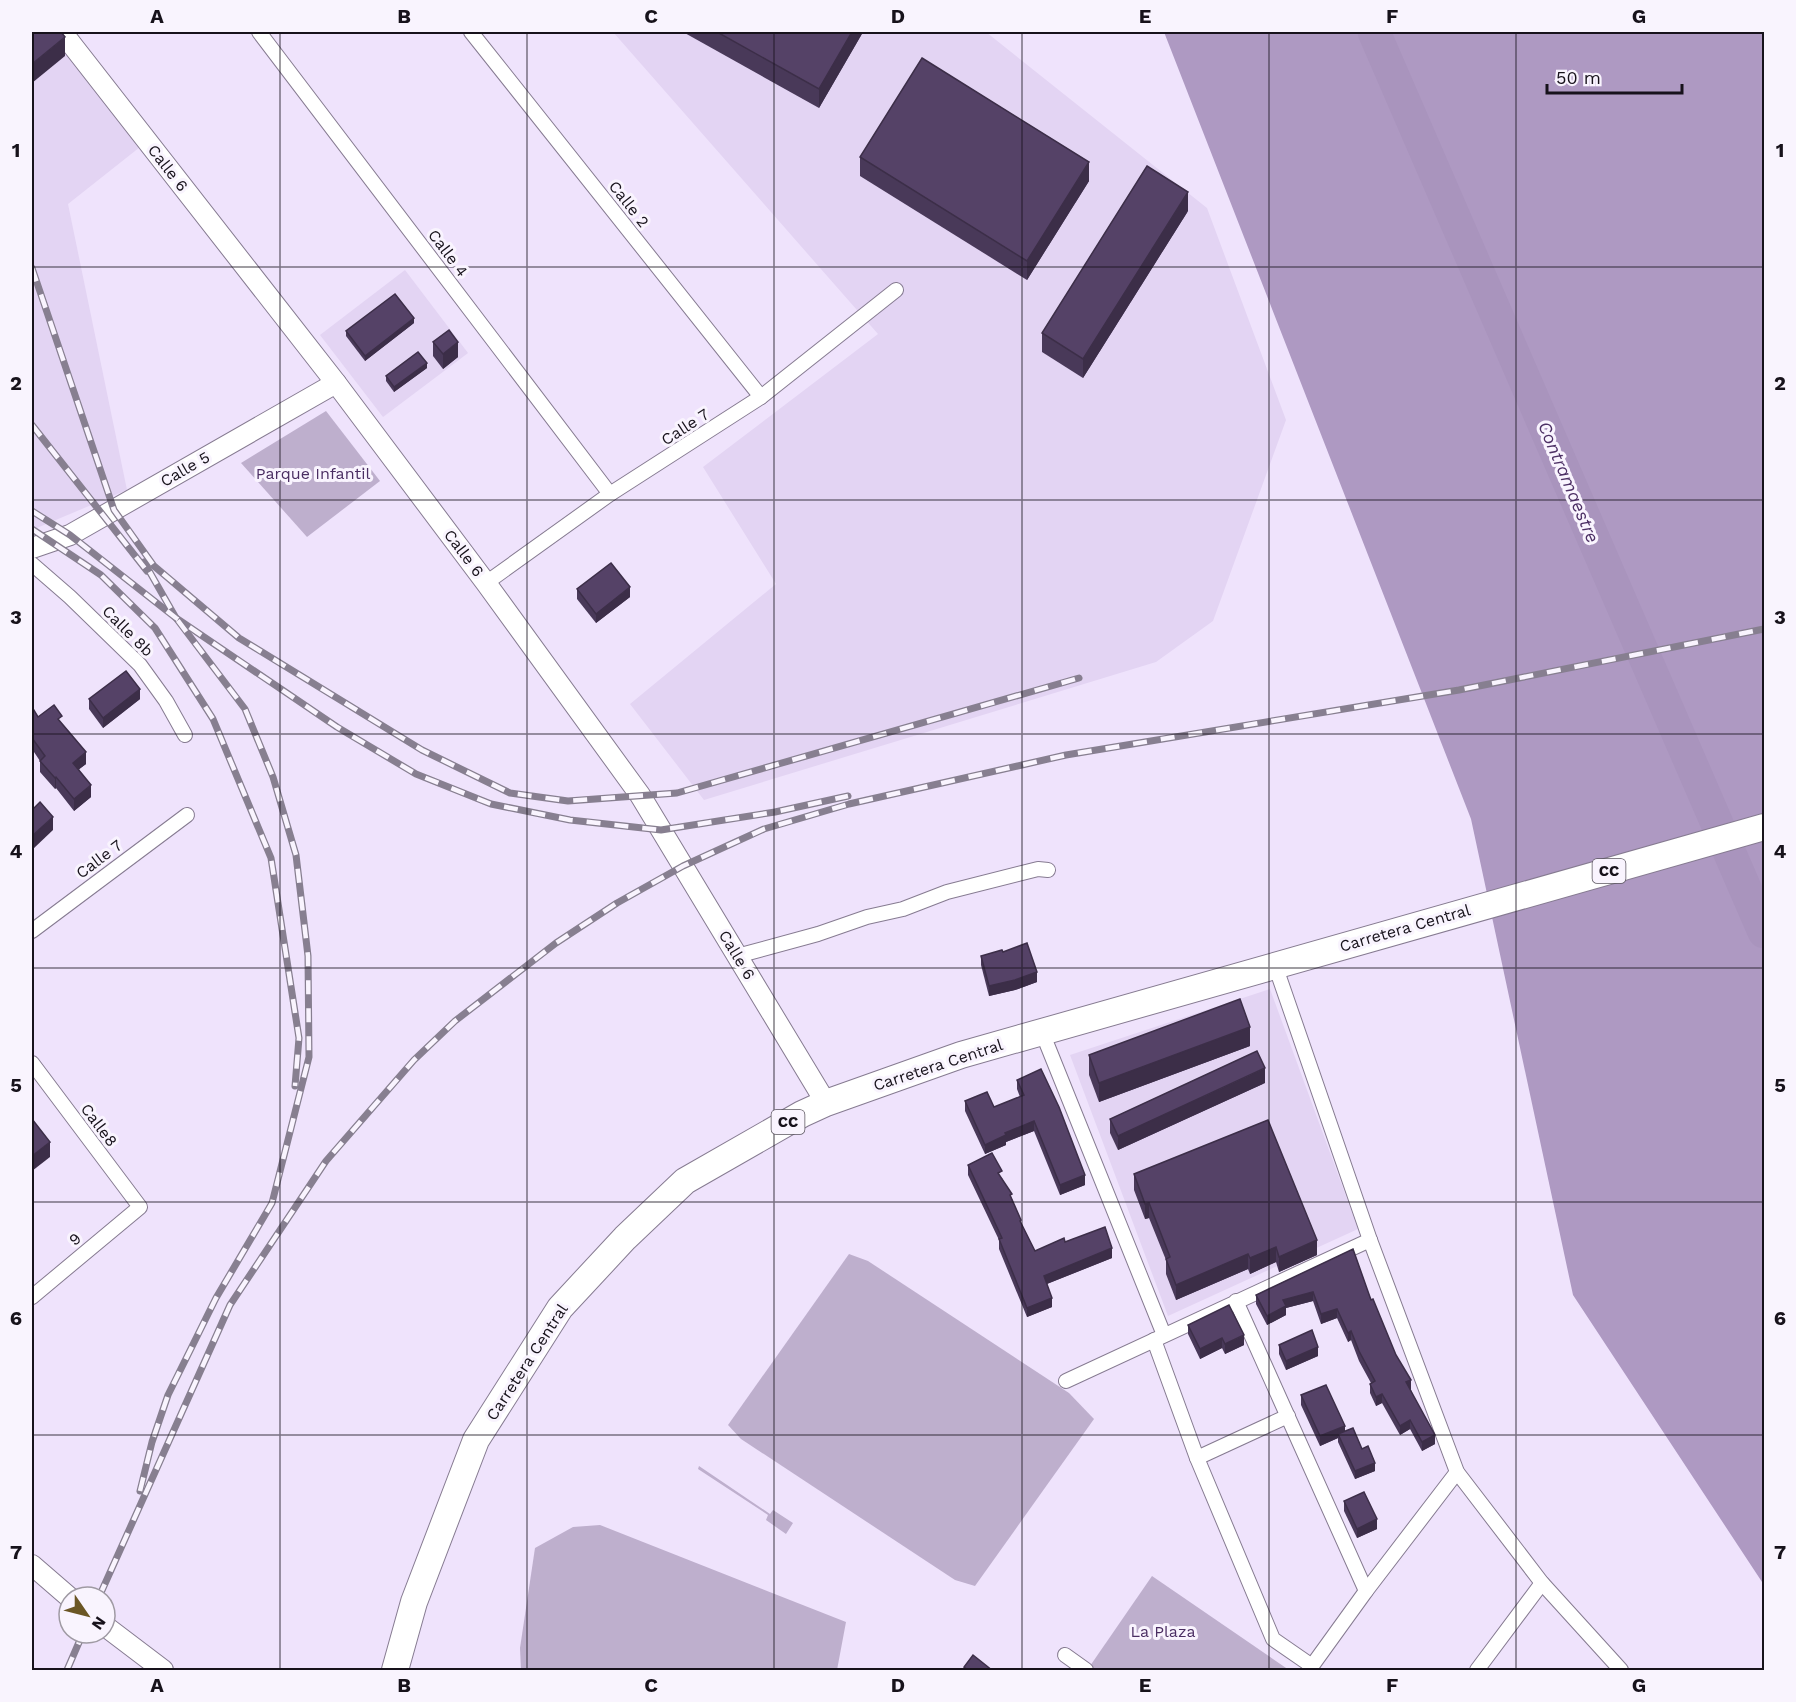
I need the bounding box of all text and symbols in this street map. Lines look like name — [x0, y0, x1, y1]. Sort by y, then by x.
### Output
text: A — [150, 4, 164, 28]
text: B — [397, 4, 411, 28]
text: C — [644, 4, 658, 28]
text: D — [891, 4, 905, 28]
text: E — [1139, 4, 1151, 28]
text: F — [1386, 4, 1398, 28]
text: G — [1632, 4, 1646, 28]
scale bar — [1547, 57, 1682, 95]
text: 50 m — [1556, 67, 1601, 88]
text: 1 — [12, 138, 20, 162]
text: 1 — [1776, 138, 1784, 162]
street label: Calle 6 — [144, 141, 192, 195]
street label: Calle 2 — [605, 177, 653, 231]
street label: Calle 4 — [424, 226, 472, 281]
text: 2 — [10, 371, 22, 395]
text: 2 — [1774, 371, 1786, 395]
street label: Calle 7 — [658, 405, 712, 449]
water label: Contramaestre — [1534, 418, 1604, 546]
street label: Calle 5 — [157, 447, 213, 491]
park label: Parque Infantil — [256, 464, 370, 483]
street label: Calle 6 — [440, 526, 488, 580]
street label: Calle 8b — [99, 602, 157, 660]
text: 3 — [10, 605, 22, 629]
text: 3 — [1774, 605, 1786, 629]
street label: Calle 7 — [72, 835, 126, 882]
text: 4 — [10, 839, 23, 863]
text: 4 — [1774, 839, 1787, 863]
road number: CC — [1592, 859, 1626, 883]
street label: Carretera Central — [1337, 900, 1473, 956]
street label: Calle 6 — [715, 927, 759, 983]
street label: Carretera Central — [871, 1035, 1005, 1095]
text: 5 — [10, 1073, 22, 1097]
text: 5 — [1774, 1073, 1786, 1097]
street label: Calle8 — [77, 1100, 121, 1150]
road number: CC — [772, 1110, 804, 1134]
street label: 9 — [65, 1229, 85, 1249]
street label: Carretera Central — [482, 1300, 572, 1424]
text: 6 — [10, 1306, 22, 1330]
text: 6 — [1774, 1306, 1786, 1330]
text: 7 — [10, 1540, 22, 1564]
text: 7 — [1774, 1540, 1786, 1564]
north arrow — [57, 1585, 117, 1645]
text: N — [88, 1613, 110, 1634]
park label: La Plaza — [1130, 1622, 1196, 1641]
text: A — [150, 1673, 164, 1697]
text: B — [397, 1673, 411, 1697]
text: C — [644, 1673, 658, 1697]
text: D — [891, 1673, 905, 1697]
text: E — [1139, 1673, 1151, 1697]
text: F — [1386, 1673, 1398, 1697]
text: G — [1632, 1673, 1646, 1697]

